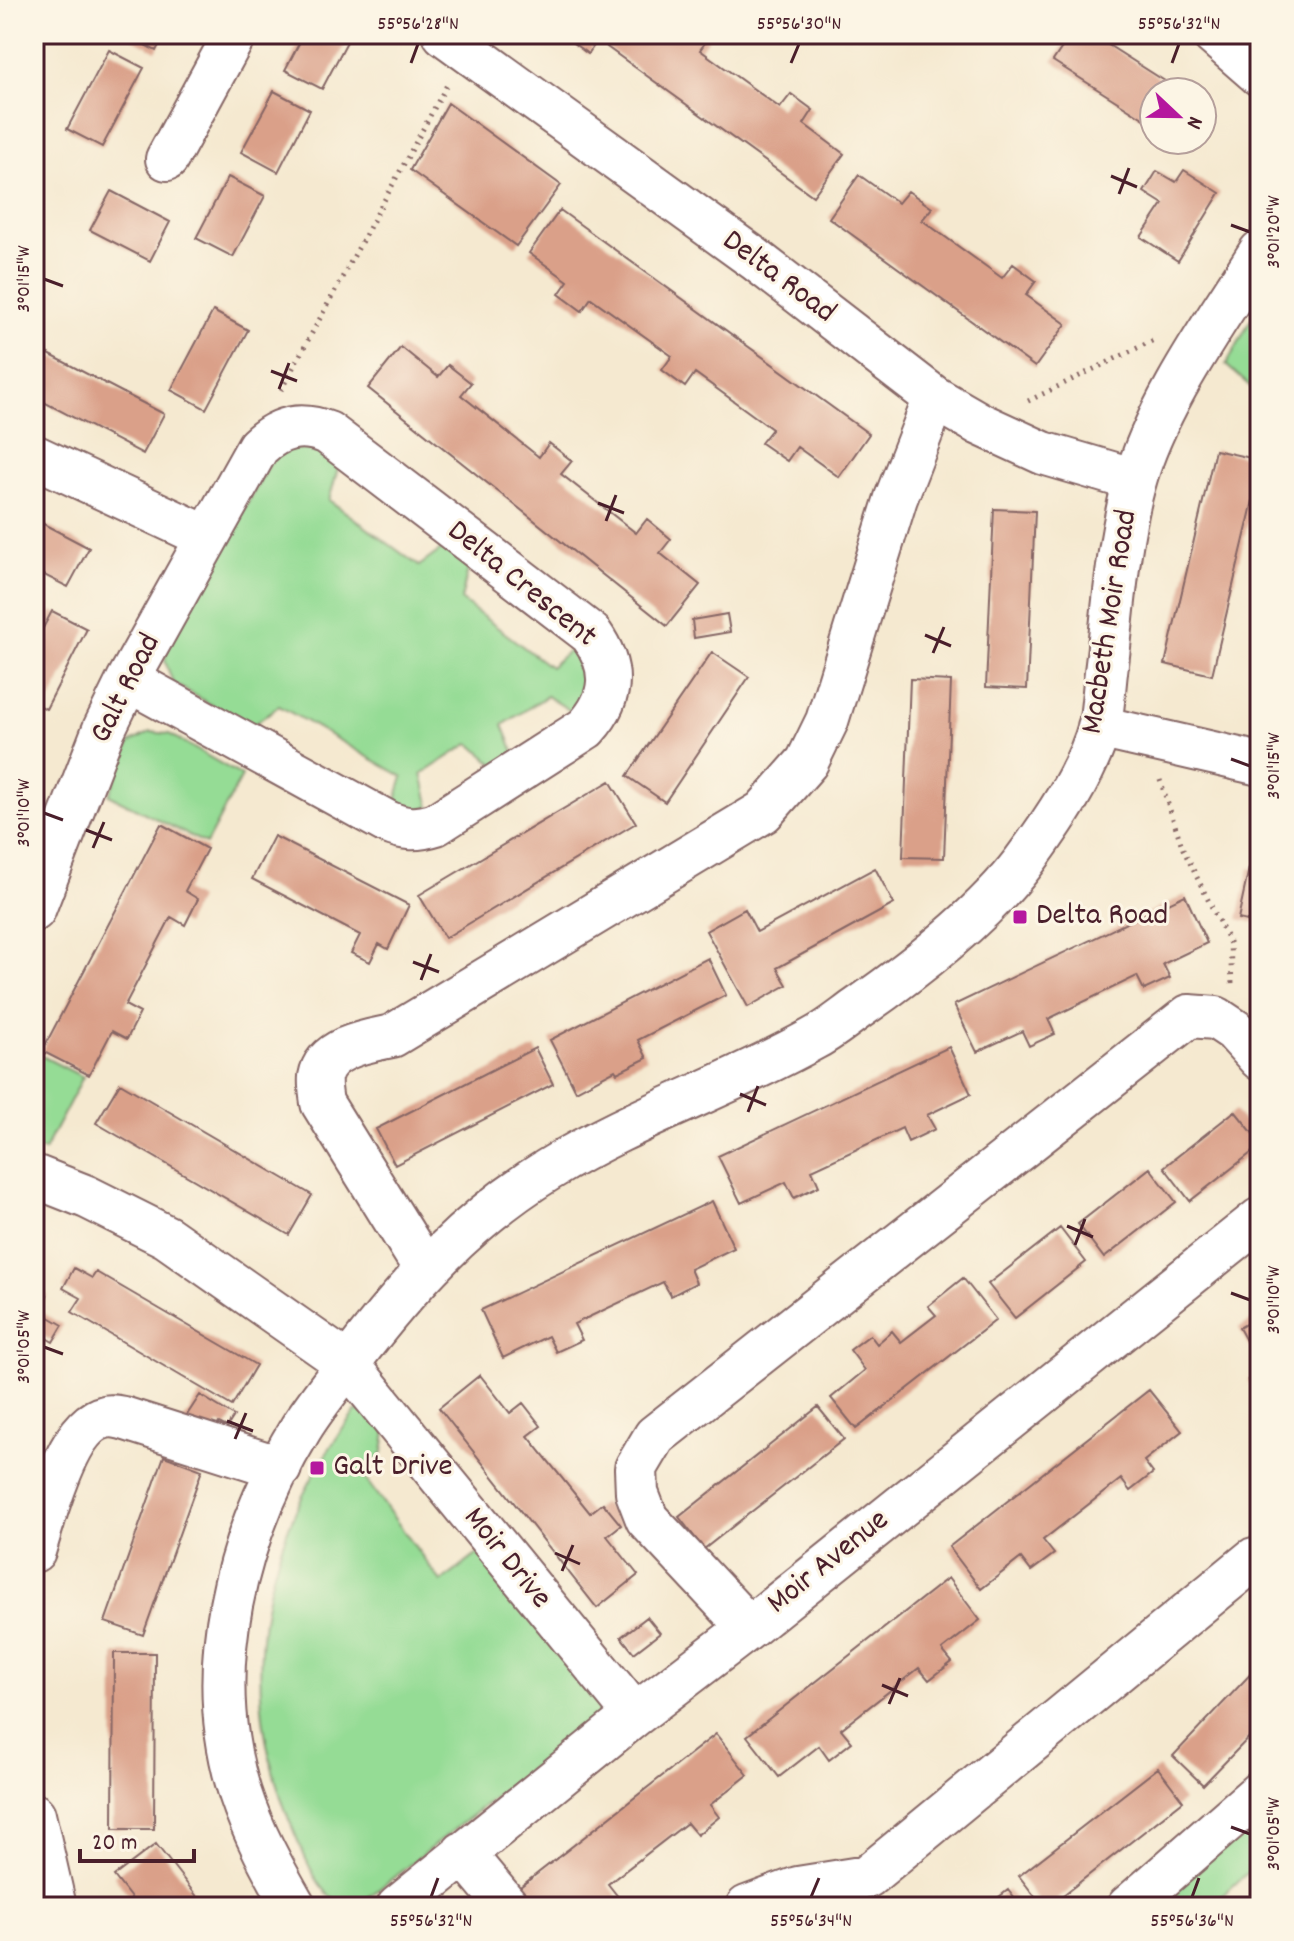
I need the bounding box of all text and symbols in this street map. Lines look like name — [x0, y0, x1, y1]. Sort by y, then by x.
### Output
text: 55°56'28"N — [377, 11, 459, 39]
text: 55°56'30"N — [757, 11, 841, 39]
text: 55°56'32"N — [1138, 11, 1220, 39]
north arrow — [1138, 76, 1218, 156]
text: N — [1177, 111, 1210, 133]
text: 3°01'20"W — [1261, 195, 1289, 268]
street label: Delta Road — [711, 220, 845, 336]
text: 3°01'15"W — [11, 245, 39, 312]
street label: Macbeth Moir Road — [1071, 507, 1151, 737]
street label: Delta Crescent — [436, 510, 606, 660]
street label: Galt Road — [80, 626, 174, 752]
text: 3°01'15"W — [1261, 732, 1289, 799]
text: 3°01'10"W — [11, 778, 39, 847]
place label: Delta Road — [1036, 894, 1168, 940]
marker: Delta Road — [1011, 908, 1029, 926]
text: 3°01'10"W — [1261, 1265, 1289, 1334]
text: 3°01'05"W — [11, 1310, 39, 1384]
place label: Galt Drive — [333, 1445, 453, 1491]
marker: Galt Drive — [308, 1459, 326, 1477]
street label: Moir Drive — [450, 1498, 562, 1620]
street label: Moir Avenue — [758, 1499, 900, 1627]
text: 3°01'05"W — [1261, 1797, 1289, 1871]
scale bar — [80, 1813, 194, 1863]
text: 20 m — [92, 1827, 138, 1861]
text: 55°56'32"N — [390, 1908, 472, 1936]
text: 55°56'34"N — [770, 1908, 852, 1936]
text: 55°56'36"N — [1150, 1908, 1234, 1936]

